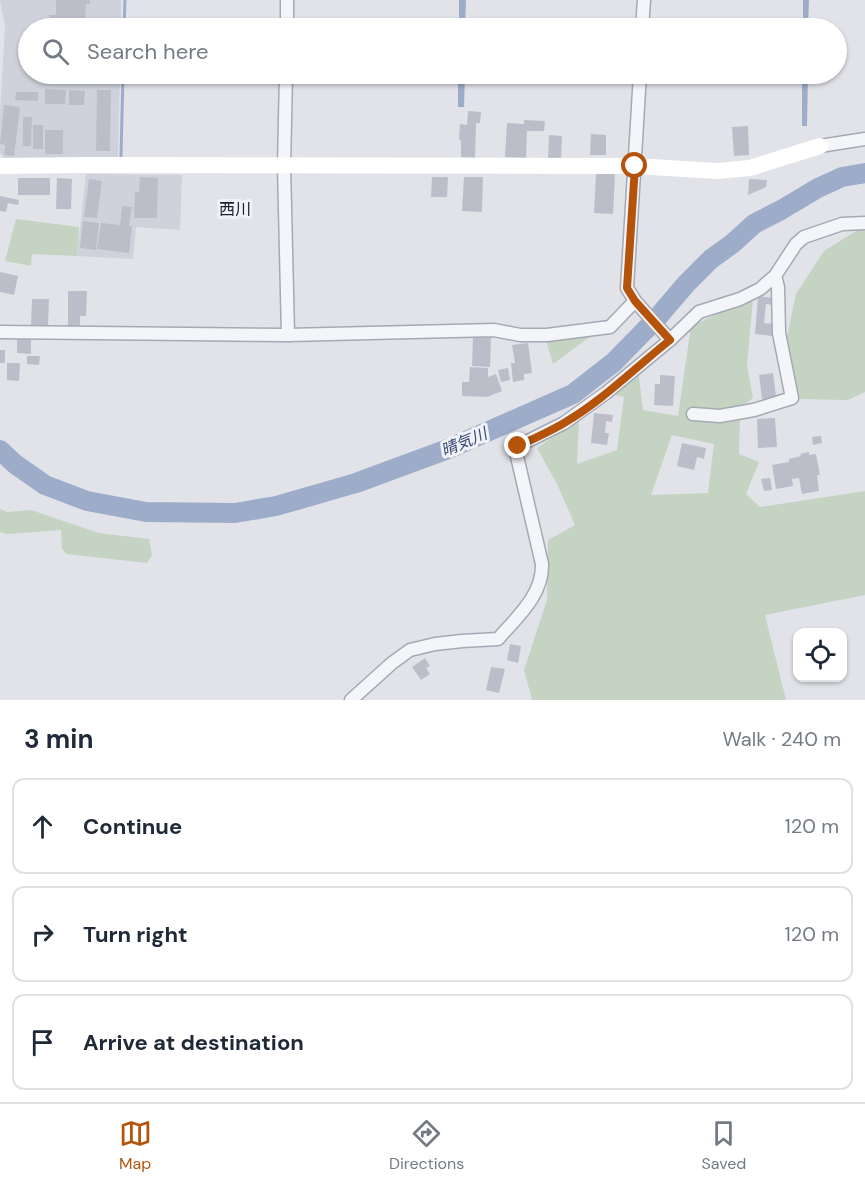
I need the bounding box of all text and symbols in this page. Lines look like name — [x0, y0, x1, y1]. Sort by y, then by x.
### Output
search box — [18, 18, 847, 84]
icon: search — [39, 35, 72, 68]
text: Search here — [87, 37, 208, 66]
route start — [621, 152, 647, 178]
district label: 西川 — [219, 199, 251, 220]
water label: 晴気川 — [438, 422, 492, 461]
route end — [504, 432, 530, 458]
map controls — [793, 628, 847, 682]
button: locate — [793, 628, 847, 682]
text: 3 min — [24, 722, 93, 756]
text: Walk · 240 m — [722, 726, 841, 752]
icon: ahead — [26, 810, 59, 843]
text: Continue — [83, 812, 182, 841]
text: 120 m — [785, 813, 839, 839]
icon: right — [26, 918, 59, 951]
text: Turn right — [83, 920, 188, 949]
text: 120 m — [785, 921, 839, 947]
icon: arrive — [26, 1026, 59, 1059]
text: Arrive at destination — [83, 1028, 304, 1057]
tab: Map — [119, 1117, 152, 1174]
tab: Directions — [389, 1117, 464, 1174]
tab: Saved — [702, 1117, 746, 1174]

